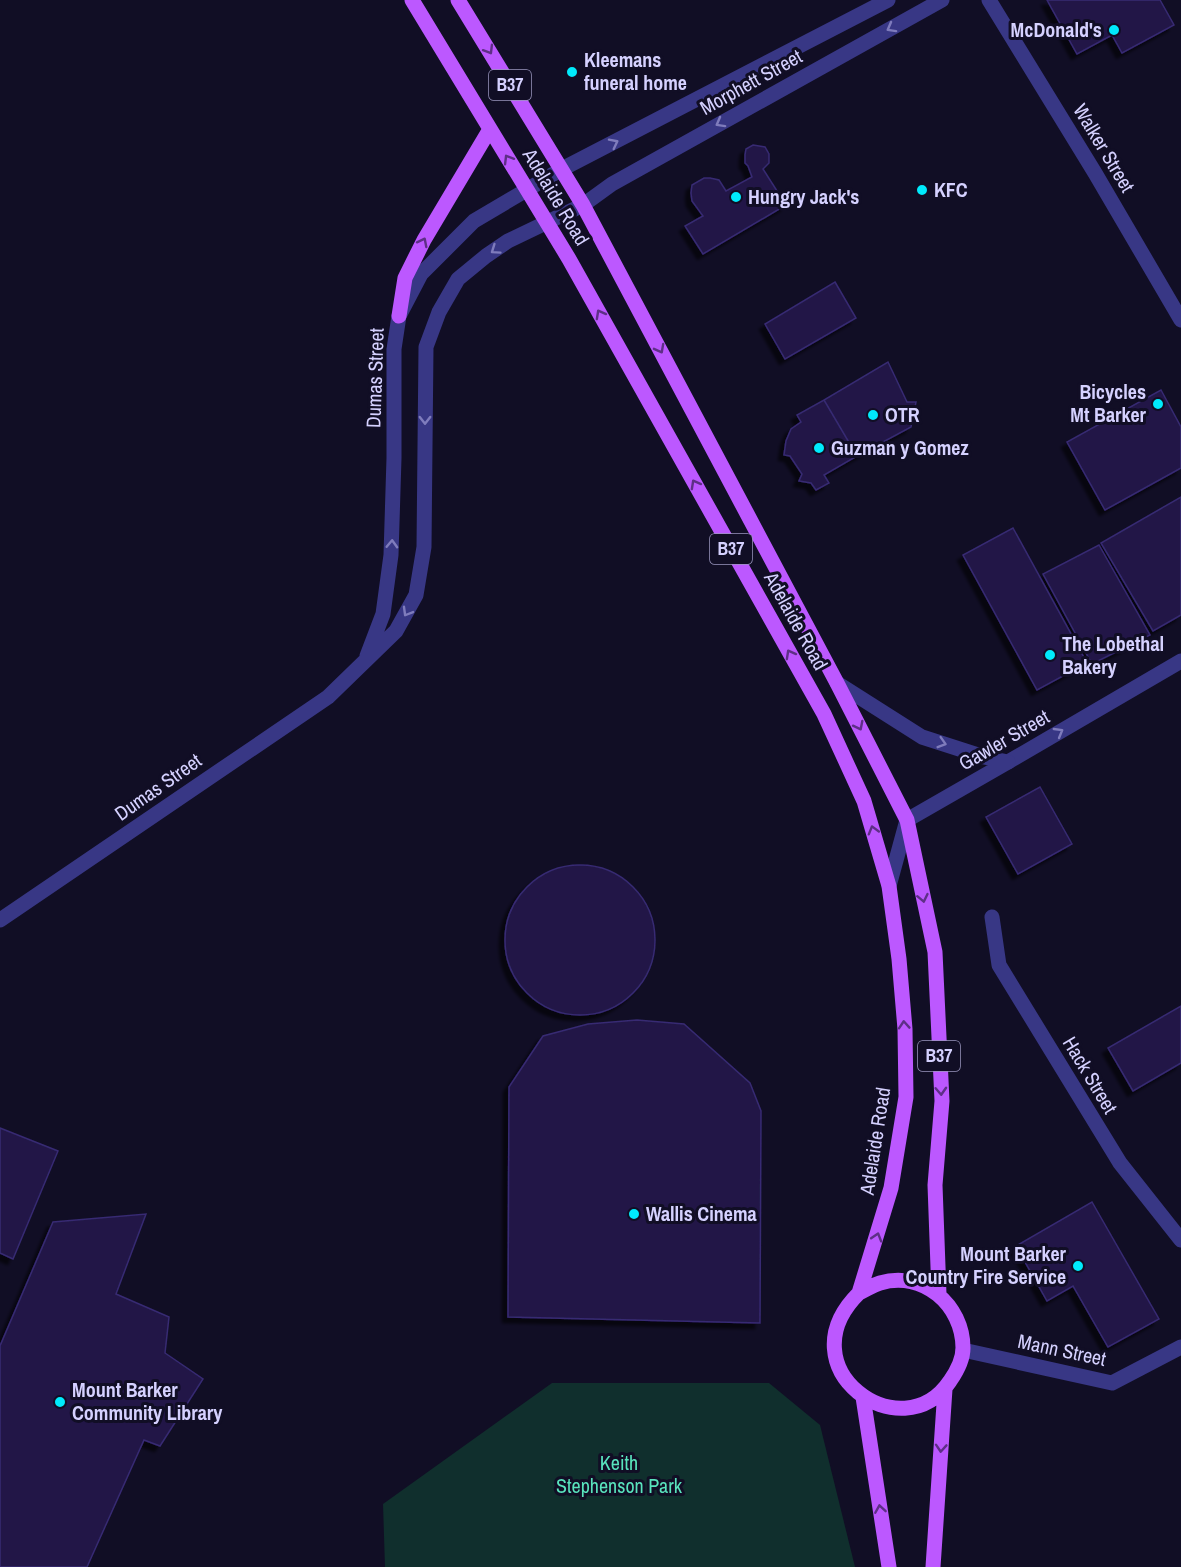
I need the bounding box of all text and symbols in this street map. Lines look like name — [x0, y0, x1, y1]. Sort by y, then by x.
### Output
place label: McDonald's — [1011, 16, 1102, 43]
one-way arrow — [886, 21, 897, 33]
marker: McDonald's — [1107, 23, 1121, 37]
street label: Morphett Street — [695, 42, 807, 121]
one-way arrow — [481, 44, 493, 54]
place label: Kleemans funeral home — [584, 46, 687, 96]
marker: Kleemans funeral home — [565, 65, 579, 79]
road number: B37 — [489, 70, 531, 100]
street label: Walker Street — [1067, 98, 1142, 197]
one-way arrow — [716, 116, 726, 128]
one-way arrow — [607, 138, 618, 150]
street label: Adelaide Road — [516, 142, 596, 250]
one-way arrow — [504, 155, 516, 165]
place label: KFC — [934, 176, 968, 203]
place label: Hungry Jack's — [748, 183, 859, 210]
marker: KFC — [915, 183, 929, 197]
marker: Hungry Jack's — [729, 190, 743, 204]
one-way arrow — [416, 237, 427, 248]
one-way arrow — [490, 243, 501, 254]
one-way arrow — [595, 309, 607, 320]
street label: Dumas Street — [359, 327, 390, 429]
one-way arrow — [653, 343, 664, 354]
place label: Bicycles Mt Barker — [1070, 378, 1147, 428]
marker: Bicycles Mt Barker — [1151, 397, 1165, 411]
place label: OTR — [885, 401, 920, 428]
marker: OTR — [866, 408, 880, 422]
one-way arrow — [419, 415, 431, 424]
place label: Guzman y Gomez — [831, 434, 969, 461]
marker: Guzman y Gomez — [812, 441, 826, 455]
one-way arrow — [691, 479, 702, 490]
road number: B37 — [710, 534, 752, 564]
one-way arrow — [385, 540, 398, 549]
street label: Adelaide Road — [758, 566, 835, 675]
one-way arrow — [402, 606, 414, 616]
place label: The Lobethal Bakery — [1062, 630, 1164, 680]
marker: The Lobethal Bakery — [1043, 648, 1057, 662]
one-way arrow — [786, 650, 797, 660]
street label: Gawler Street — [954, 703, 1054, 776]
one-way arrow — [852, 719, 864, 730]
one-way arrow — [1053, 728, 1063, 739]
one-way arrow — [936, 736, 947, 748]
street label: Dumas Street — [109, 747, 207, 826]
one-way arrow — [868, 825, 880, 836]
one-way arrow — [916, 892, 929, 902]
one-way arrow — [898, 1020, 911, 1029]
street label: Hack Street — [1057, 1031, 1124, 1119]
road number: B37 — [918, 1041, 960, 1071]
street label: Adelaide Road — [853, 1085, 896, 1198]
one-way arrow — [935, 1087, 948, 1096]
place label: Wallis Cinema — [646, 1200, 757, 1227]
marker: Wallis Cinema — [627, 1207, 641, 1221]
one-way arrow — [869, 1232, 882, 1243]
place label: Mount Barker Country Fire Service — [906, 1240, 1067, 1290]
marker: Mount Barker Country Fire Service — [1071, 1259, 1085, 1273]
street label: Mann Street — [1016, 1327, 1109, 1372]
place label: Mount Barker Community Library — [72, 1376, 223, 1426]
marker: Mount Barker Community Library — [53, 1395, 67, 1409]
one-way arrow — [935, 1443, 948, 1452]
park label: Keith Stephenson Park — [556, 1449, 683, 1499]
one-way arrow — [875, 1505, 887, 1514]

